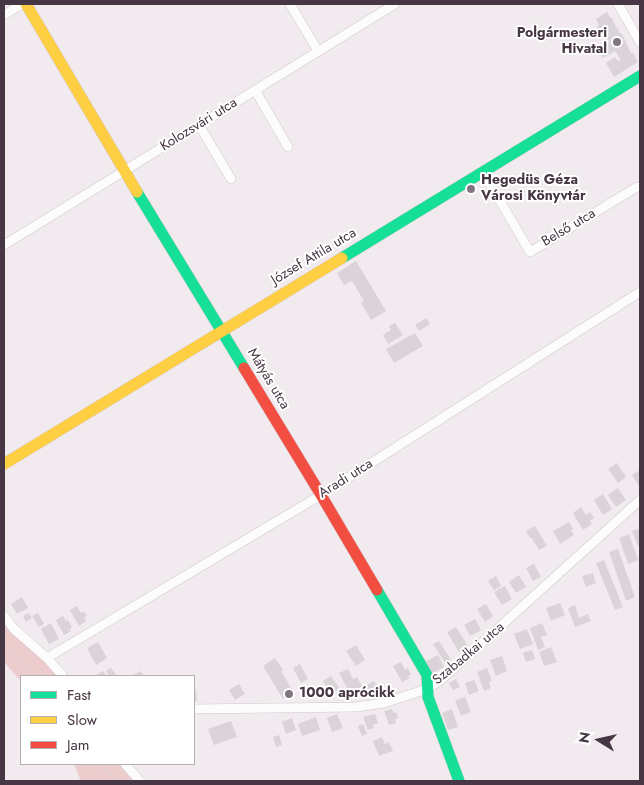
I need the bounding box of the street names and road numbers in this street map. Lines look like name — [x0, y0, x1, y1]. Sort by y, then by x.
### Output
street label: Kolozsvári utca — [157, 95, 241, 155]
street label: Belső utca — [539, 205, 599, 251]
street label: József Attila utca — [268, 225, 360, 289]
street label: Mátyás utca — [243, 345, 293, 413]
street label: Aradi utca — [316, 456, 376, 502]
street label: Szabadkai utca — [430, 619, 508, 689]

